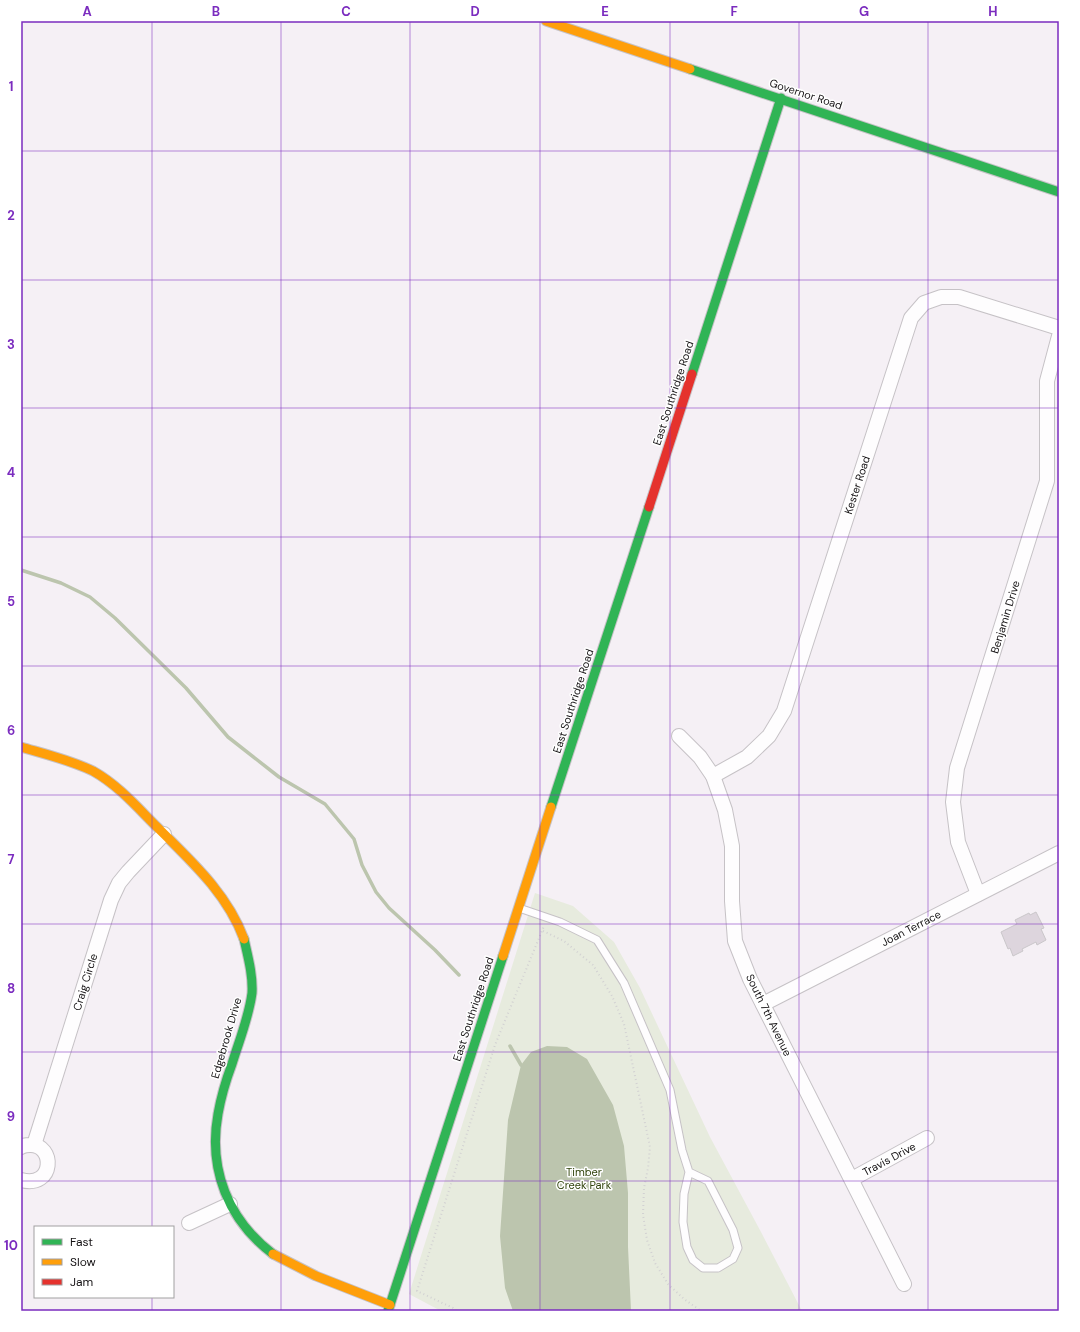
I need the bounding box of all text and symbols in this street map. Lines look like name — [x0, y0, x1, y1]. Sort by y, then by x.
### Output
text: A — [82, 3, 92, 20]
text: B — [212, 3, 220, 20]
text: C — [341, 3, 351, 20]
text: D — [470, 3, 480, 20]
text: E — [601, 3, 609, 20]
text: F — [730, 3, 738, 20]
text: G — [859, 3, 869, 20]
text: H — [988, 3, 998, 20]
street label: Governor Road — [768, 76, 844, 112]
text: 1 — [9, 78, 13, 95]
text: 2 — [7, 207, 15, 224]
text: 3 — [7, 336, 15, 353]
street label: East Southridge Road — [650, 339, 697, 447]
street label: Kester Road — [841, 454, 873, 516]
text: 4 — [7, 464, 15, 481]
street label: Benjamin Drive — [987, 579, 1023, 655]
text: 5 — [7, 593, 15, 610]
street label: East Southridge Road — [550, 647, 597, 755]
text: 6 — [7, 722, 15, 739]
text: 7 — [8, 851, 15, 868]
street label: Joan Terrace — [879, 907, 943, 949]
street label: Craig Circle — [70, 952, 100, 1012]
street label: East Southridge Road — [450, 955, 497, 1063]
street label: South 7th Avenue — [743, 972, 795, 1058]
text: 8 — [7, 980, 15, 997]
street label: Edgebrook Drive — [208, 996, 244, 1080]
text: 9 — [7, 1108, 15, 1125]
street label: Travis Drive — [860, 1139, 918, 1179]
park label: Timber Creek Park — [557, 1165, 612, 1192]
legend — [34, 1226, 174, 1298]
text: Fast — [70, 1234, 93, 1250]
text: 10 — [4, 1237, 18, 1254]
text: Slow — [70, 1254, 96, 1270]
text: Jam — [70, 1274, 93, 1290]

